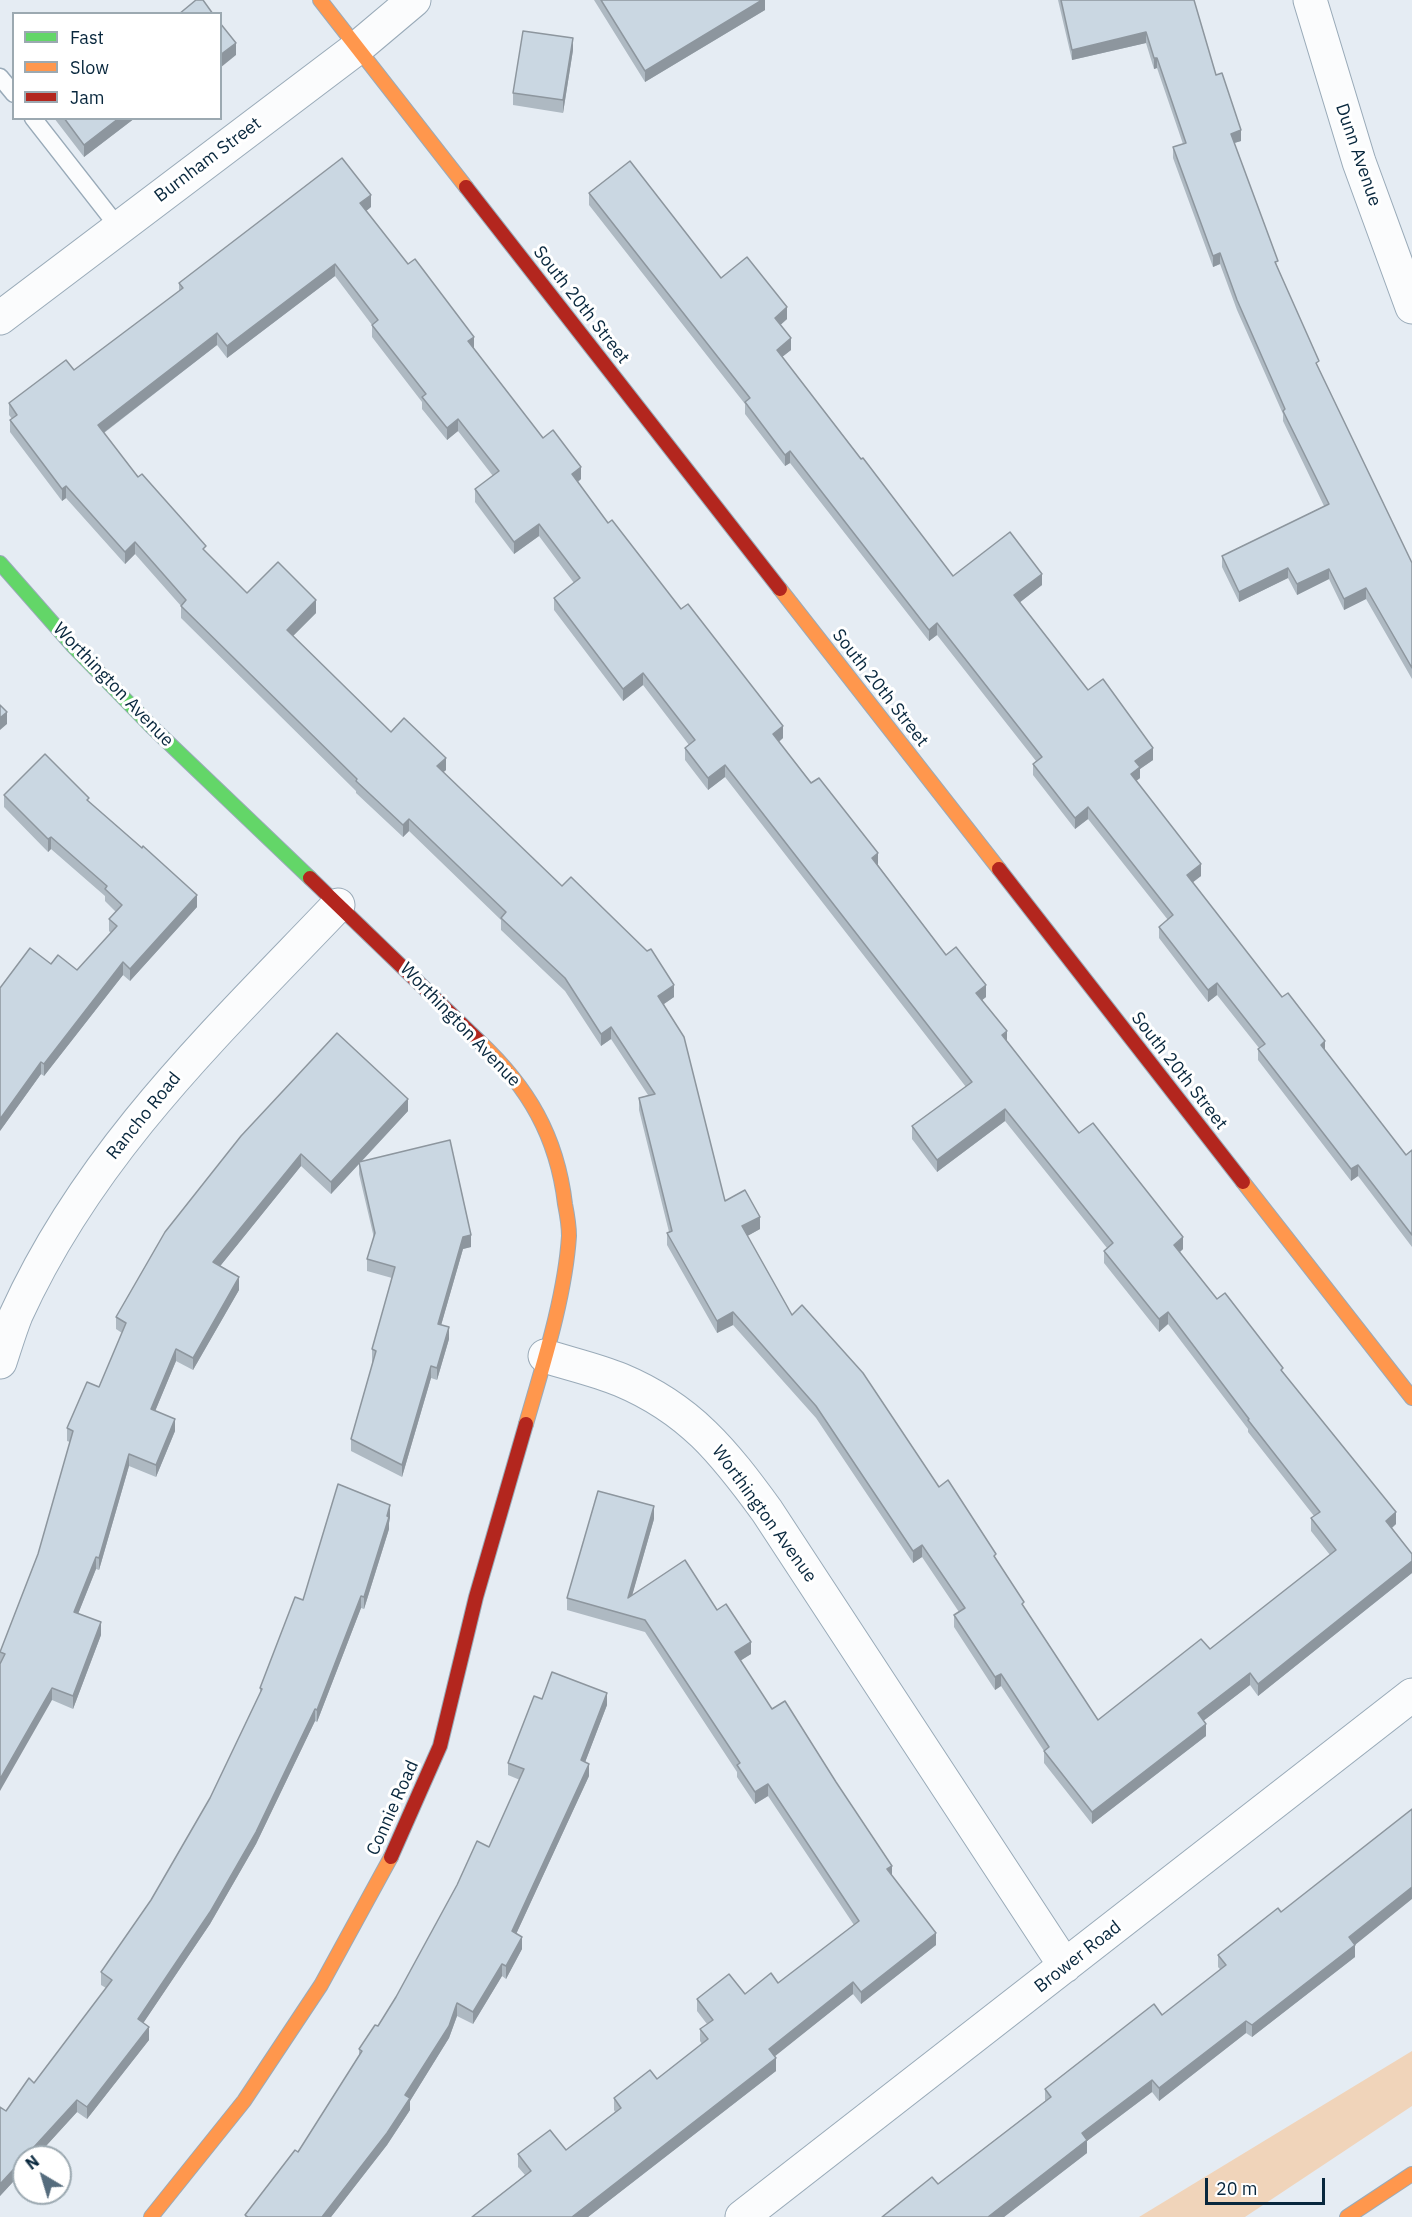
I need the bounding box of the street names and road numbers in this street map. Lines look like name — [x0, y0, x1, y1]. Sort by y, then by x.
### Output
street label: Dunn Avenue — [1330, 101, 1386, 209]
street label: Burnham Street — [150, 113, 266, 207]
street label: South 20th Street — [528, 242, 634, 368]
street label: Worthington Avenue — [48, 618, 178, 752]
street label: South 20th Street — [827, 625, 933, 751]
street label: Worthington Avenue — [395, 958, 525, 1092]
street label: South 20th Street — [1126, 1008, 1232, 1134]
street label: Rancho Road — [102, 1068, 186, 1164]
street label: Worthington Avenue — [707, 1441, 821, 1587]
street label: Connie Road — [362, 1757, 424, 1859]
street label: Brower Road — [1030, 1916, 1126, 1998]

